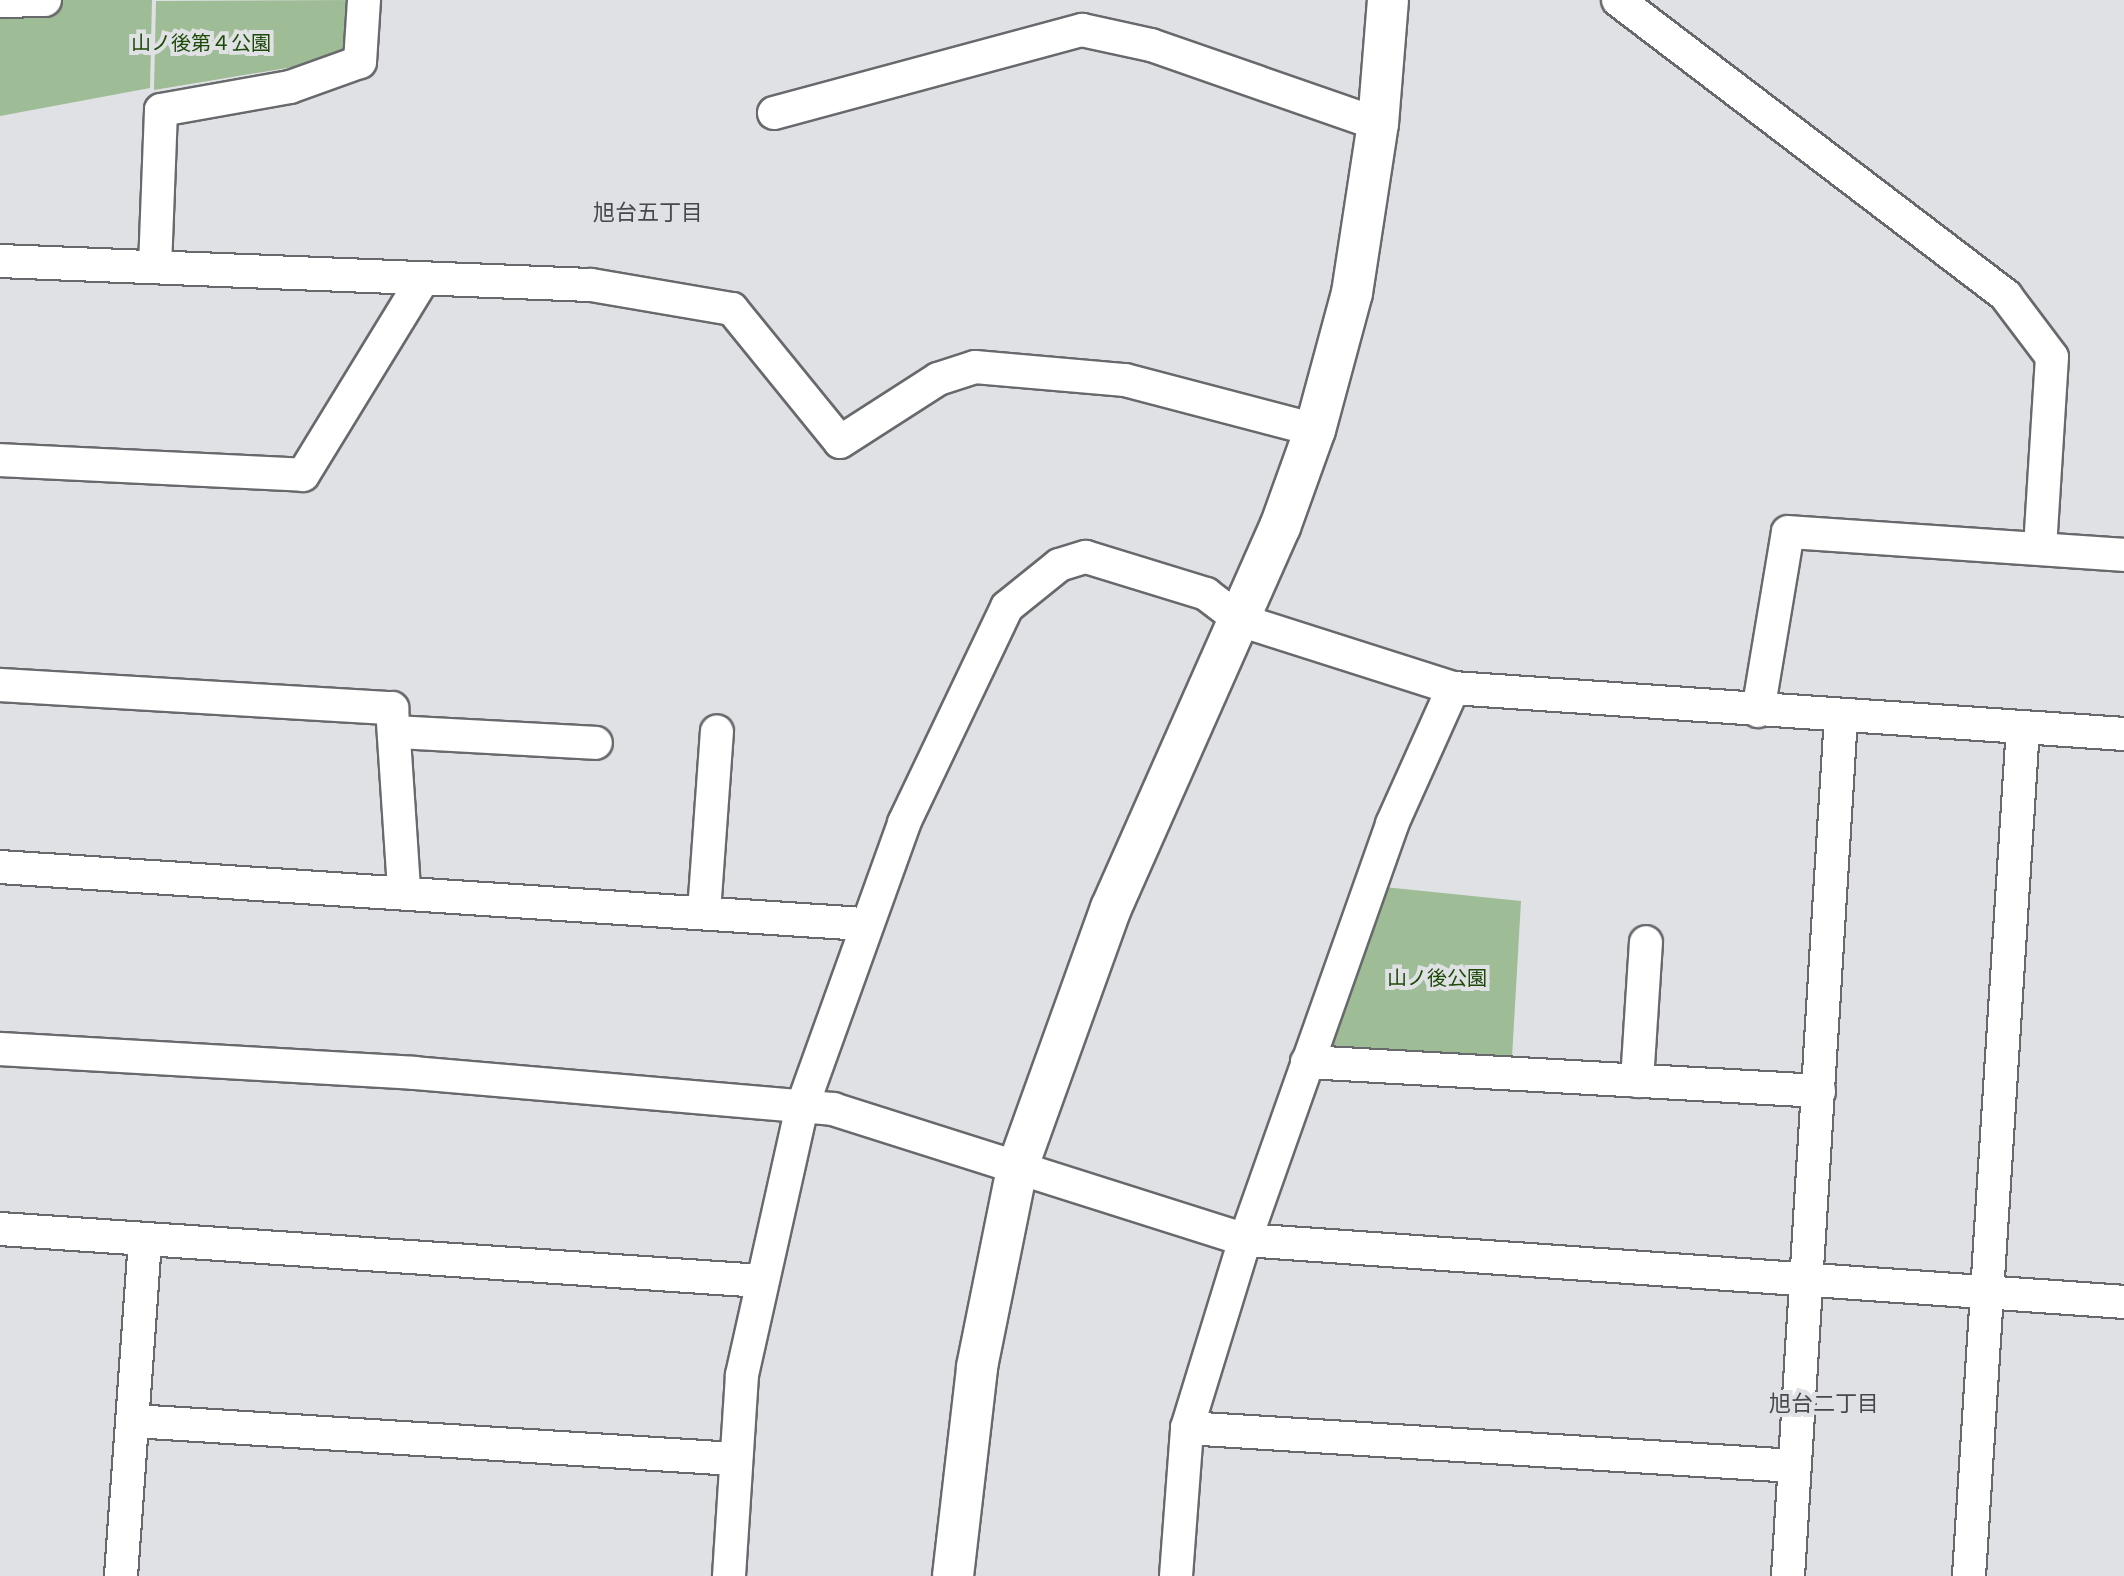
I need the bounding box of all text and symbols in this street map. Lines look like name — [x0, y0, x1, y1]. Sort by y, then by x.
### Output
park label: 山ノ後第４公園 — [131, 30, 271, 54]
district label: 旭台五丁目 — [593, 199, 703, 225]
park label: 山ノ後公園 — [1387, 965, 1487, 989]
district label: 旭台二丁目 — [1769, 1390, 1879, 1416]

